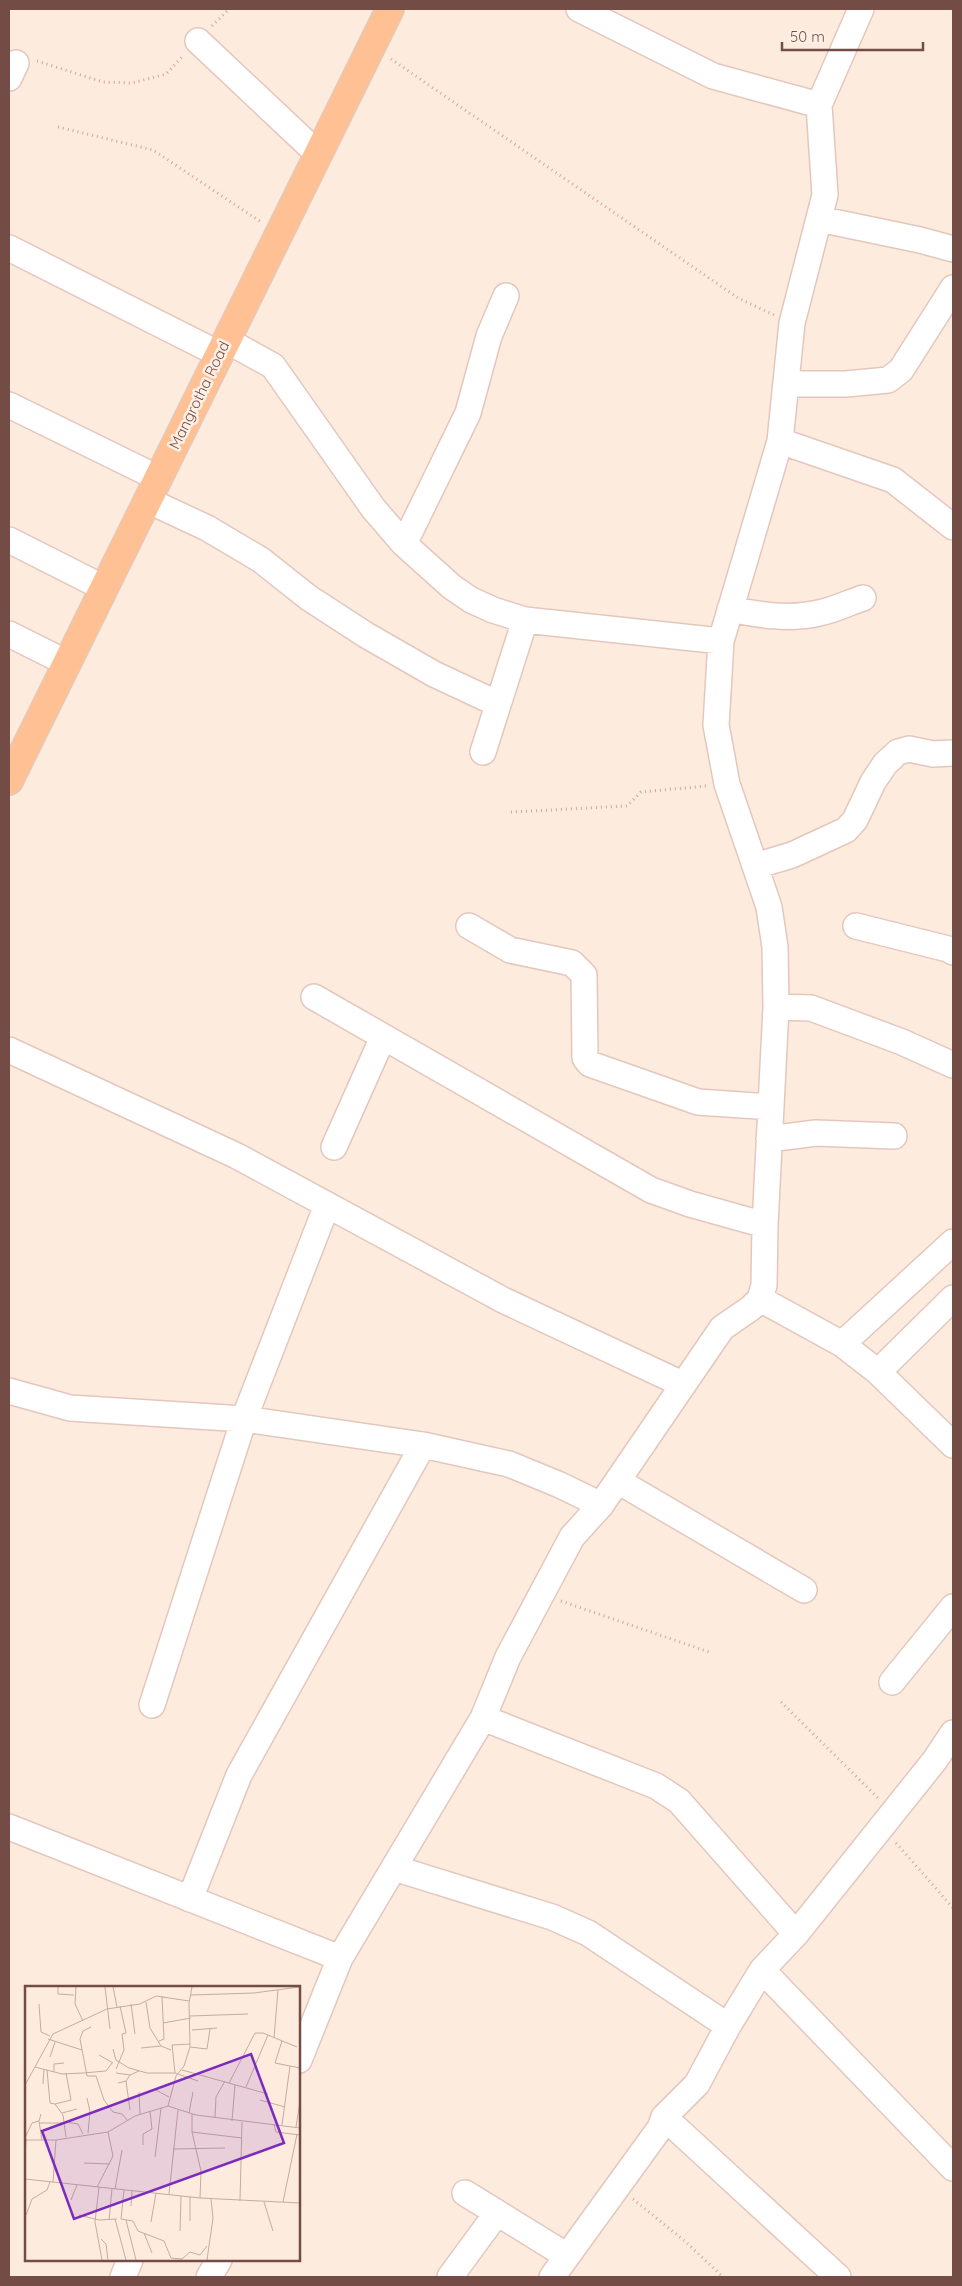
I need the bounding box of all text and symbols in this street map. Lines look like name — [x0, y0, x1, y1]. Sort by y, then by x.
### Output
scale bar — [782, 20, 923, 52]
text: 50 m — [790, 27, 825, 46]
street label: Mangrotha Road — [165, 338, 233, 452]
inset map — [25, 1986, 300, 2261]

